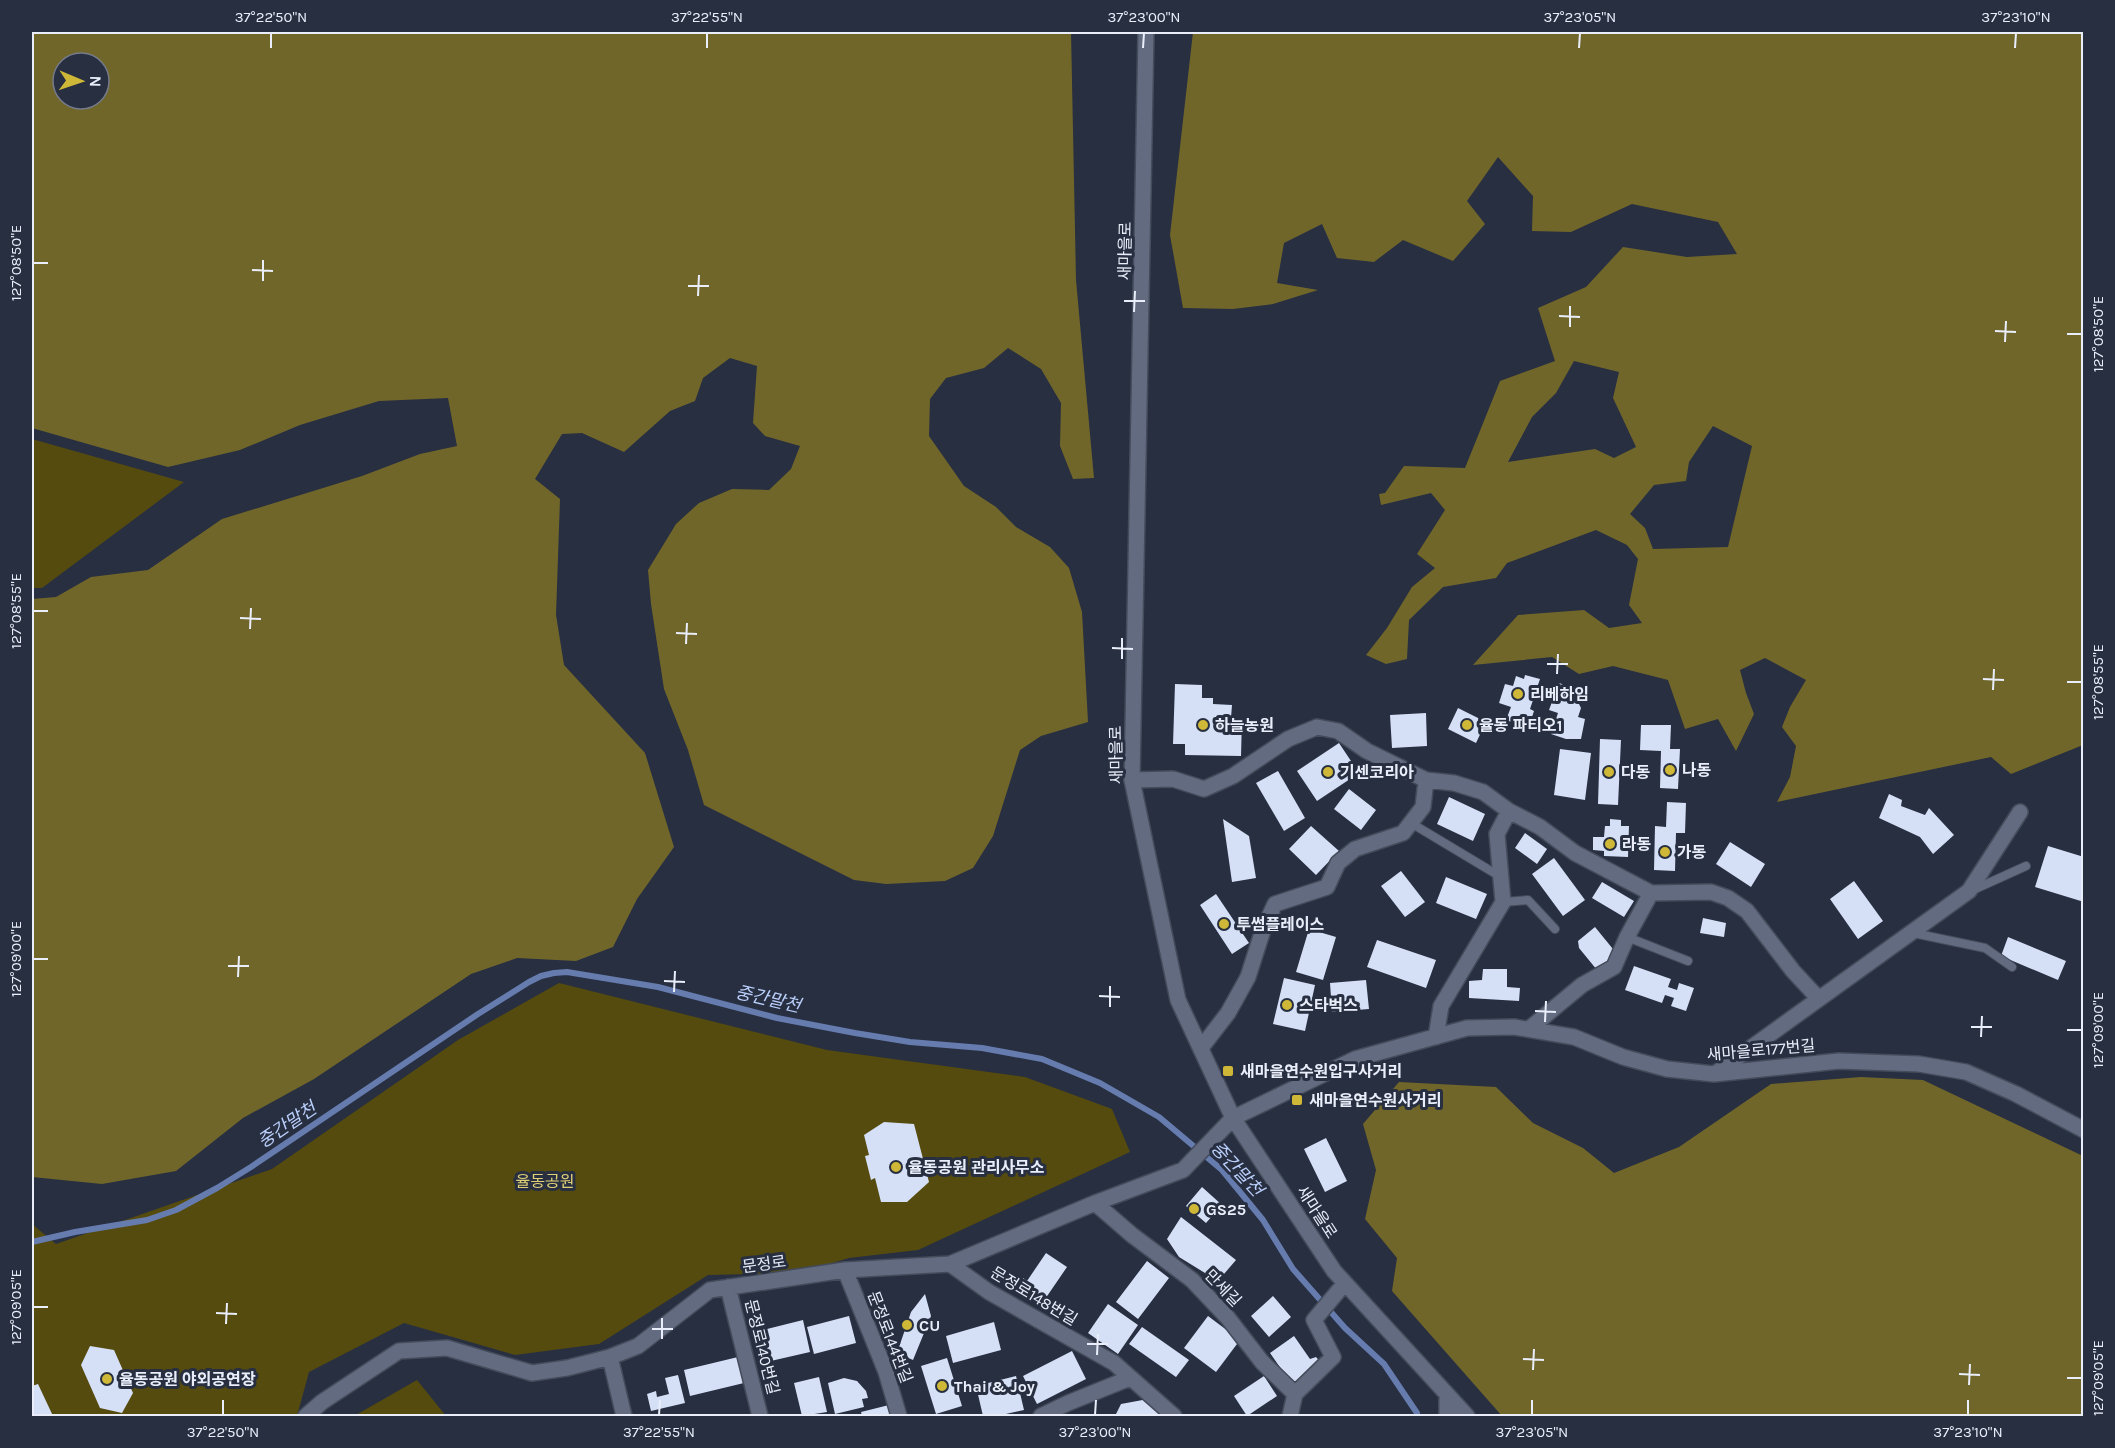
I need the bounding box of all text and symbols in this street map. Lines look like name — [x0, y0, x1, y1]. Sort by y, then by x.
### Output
text: 37°22'50"N — [235, 8, 307, 26]
text: 37°22'55"N — [671, 8, 743, 26]
text: 37°23'00"N — [1107, 8, 1181, 26]
text: 37°23'05"N — [1544, 8, 1616, 26]
text: 37°23'10"N — [1981, 8, 2051, 26]
north arrow — [51, 51, 111, 111]
text: N — [86, 75, 105, 88]
street label: 새마을로 — [1115, 221, 1135, 281]
text: 127°08'50"E — [7, 225, 25, 301]
text: 127°08'50"E — [2089, 296, 2107, 372]
text: 127°08'55"E — [7, 573, 25, 649]
text: 127°08'55"E — [2089, 644, 2107, 720]
place label: 리베하임 — [1530, 685, 1589, 704]
marker: 리베하임 — [1511, 687, 1525, 701]
place label: 하늘농원 — [1215, 716, 1274, 735]
place label: 율동 파티오1 — [1479, 716, 1562, 735]
marker: 하늘농원 — [1196, 718, 1210, 732]
marker: 율동 파티오1 — [1460, 718, 1474, 732]
street label: 새마을로 — [1106, 725, 1126, 785]
place label: 나동 — [1682, 761, 1711, 780]
place label: 기센코리아 — [1340, 763, 1414, 782]
place label: 다동 — [1621, 763, 1650, 782]
marker: 나동 — [1663, 763, 1677, 777]
marker: 기센코리아 — [1321, 765, 1335, 779]
marker: 다동 — [1602, 765, 1616, 779]
place label: 라동 — [1622, 835, 1651, 854]
marker: 라동 — [1603, 837, 1617, 851]
place label: 가동 — [1677, 843, 1706, 862]
marker: 가동 — [1658, 845, 1672, 859]
place label: 투썸플레이스 — [1236, 915, 1325, 934]
marker: 투썸플레이스 — [1217, 917, 1231, 931]
text: 127°09'00"E — [7, 921, 25, 997]
water label: 중간말천 — [733, 981, 805, 1018]
text: 127°09'00"E — [2089, 992, 2107, 1068]
place label: 스타벅스 — [1299, 996, 1358, 1015]
marker: 스타벅스 — [1280, 998, 1294, 1012]
street label: 새마을로177번길 — [1706, 1036, 1816, 1064]
place label: 새마을연수원입구사거리 — [1240, 1062, 1402, 1081]
marker: 새마을연수원입구사거리 — [1221, 1064, 1235, 1078]
place label: 새마을연수원사거리 — [1309, 1091, 1441, 1110]
marker: 새마을연수원사거리 — [1290, 1093, 1304, 1107]
water label: 중간말천 — [253, 1096, 323, 1153]
water label: 중간말천 — [1206, 1137, 1269, 1203]
place label: 율동공원 관리사무소 — [908, 1158, 1045, 1177]
marker: 율동공원 관리사무소 — [889, 1160, 903, 1174]
park label: 율동공원 — [516, 1172, 574, 1191]
street label: 새마을로 — [1293, 1182, 1341, 1242]
place label: GS25 — [1206, 1200, 1246, 1219]
marker: GS25 — [1187, 1202, 1201, 1216]
street label: 문정로 — [741, 1251, 787, 1276]
street label: 문정로148번길 — [987, 1263, 1081, 1329]
street label: 만세길 — [1201, 1266, 1245, 1310]
text: 127°09'05"E — [7, 1269, 25, 1345]
street label: 문정로144번길 — [864, 1288, 916, 1386]
street label: 문정로140번길 — [741, 1297, 783, 1397]
place label: CU — [919, 1316, 940, 1335]
marker: CU — [900, 1318, 914, 1332]
text: 127°09'05"E — [2089, 1340, 2107, 1416]
place label: 율동공원 야외공연장 — [119, 1370, 256, 1389]
marker: 율동공원 야외공연장 — [100, 1372, 114, 1386]
place label: Thai & Joy — [954, 1377, 1035, 1396]
marker: Thai & Joy — [935, 1379, 949, 1393]
text: 37°22'50"N — [187, 1423, 259, 1441]
text: 37°22'55"N — [623, 1423, 695, 1441]
text: 37°23'00"N — [1058, 1423, 1132, 1441]
text: 37°23'05"N — [1496, 1423, 1568, 1441]
text: 37°23'10"N — [1933, 1423, 2003, 1441]

